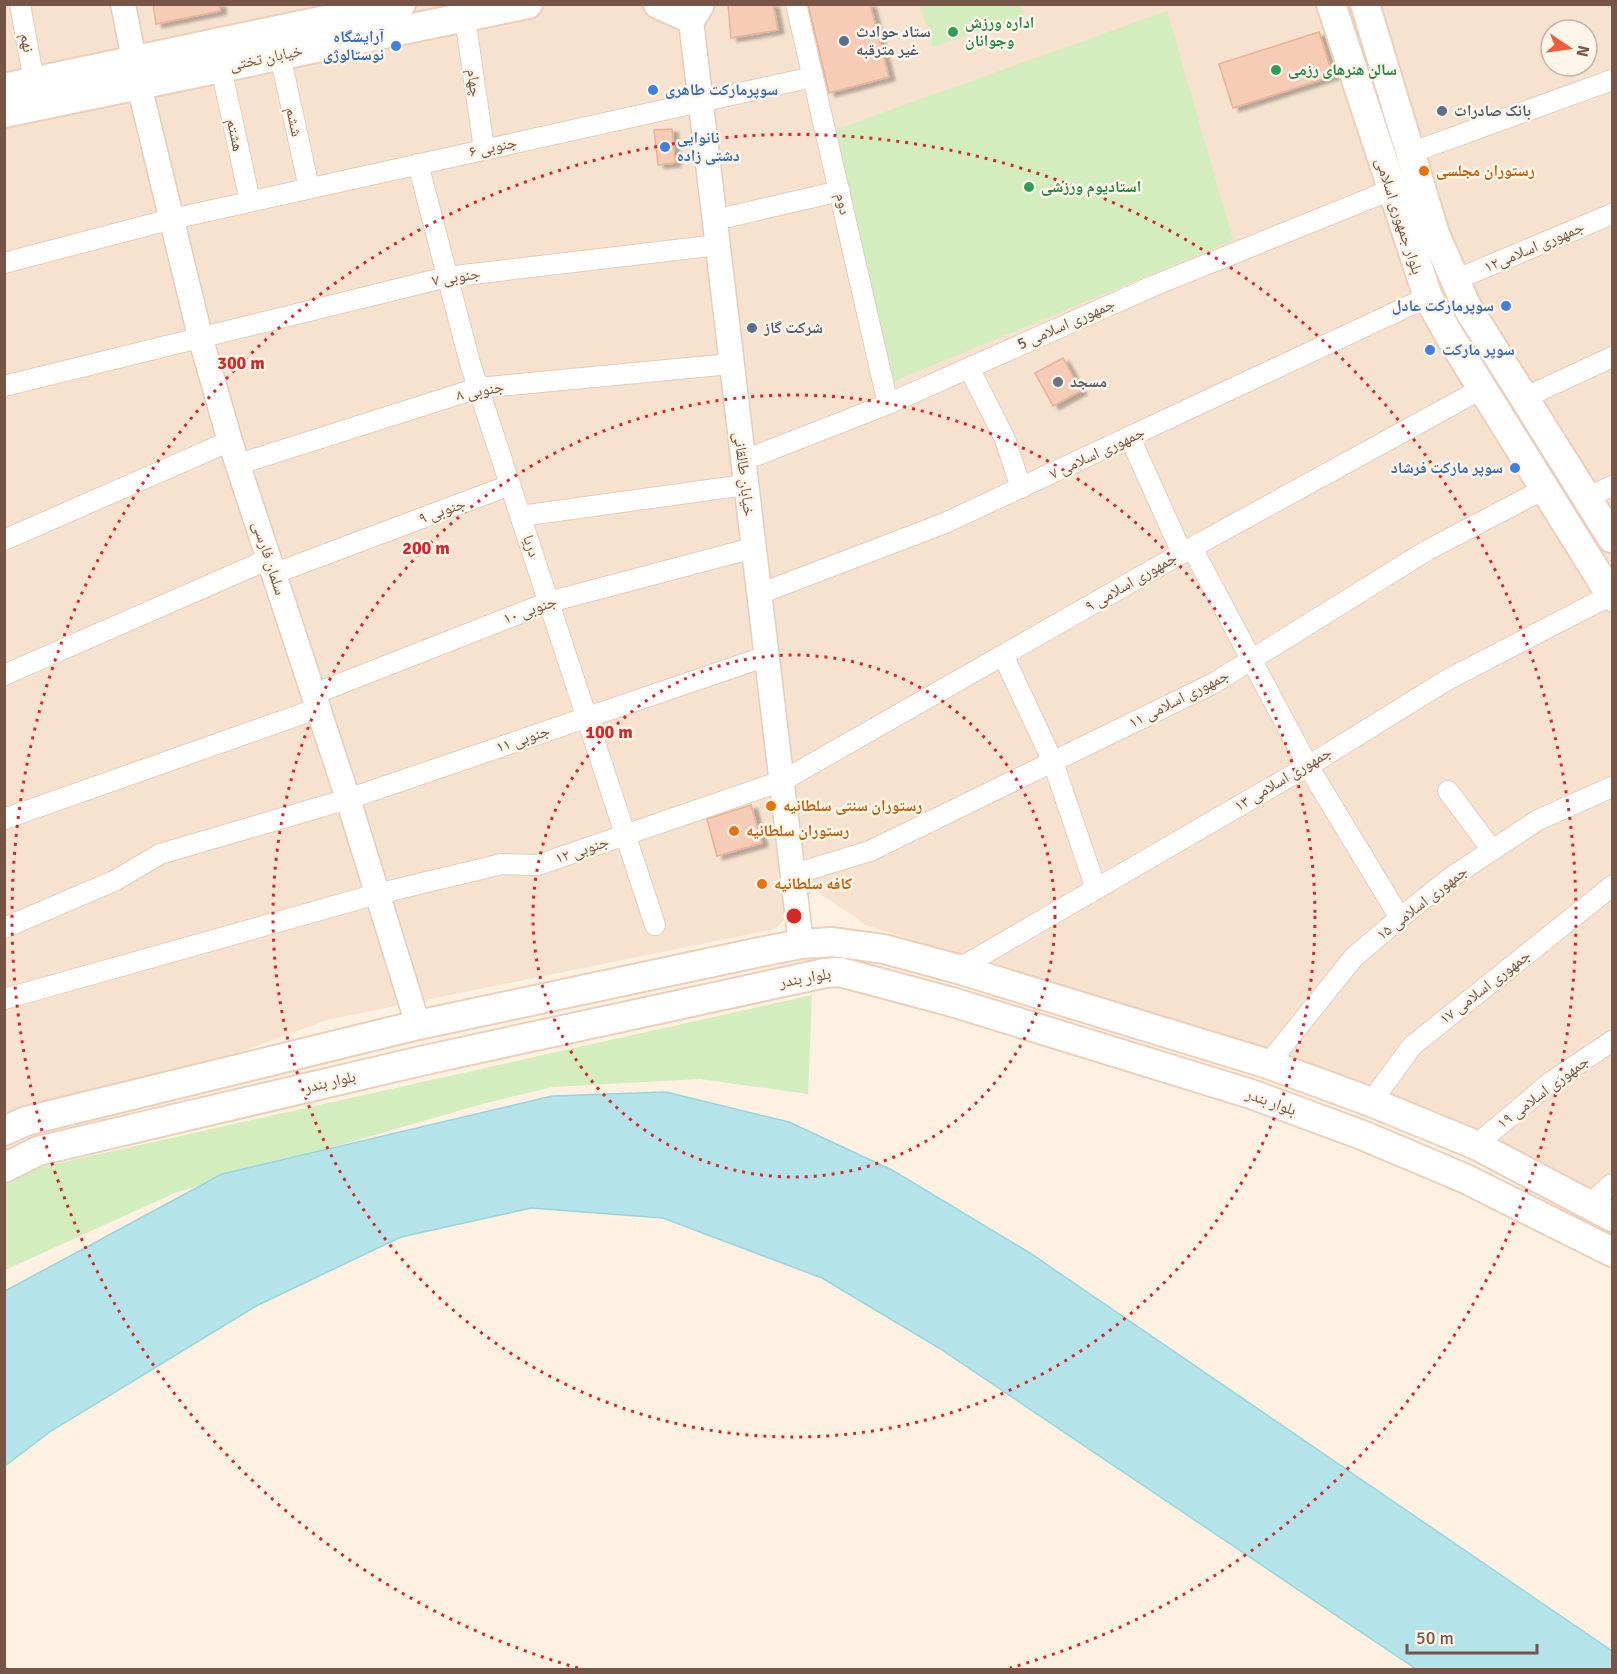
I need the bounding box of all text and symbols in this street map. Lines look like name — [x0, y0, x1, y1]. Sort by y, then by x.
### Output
place label: اداره ورزش وجوانان — [965, 13, 1034, 51]
north arrow — [1539, 18, 1599, 78]
place label: ستاد حوادث غیر مترقبه — [856, 22, 931, 60]
marker: اداره ورزش وجوانان — [946, 25, 960, 39]
place label: آرایشگاه نوستالوژی — [323, 27, 385, 65]
street label: نهم — [16, 32, 38, 54]
marker: ستاد حوادث غیر مترقبه — [837, 34, 851, 48]
marker: آرایشگاه نوستالوژی — [389, 39, 403, 53]
street label: خیابان تختی — [228, 41, 304, 75]
text: N — [1572, 43, 1594, 59]
place label: سالن هنرهای رزمی — [1288, 60, 1397, 80]
marker: سالن هنرهای رزمی — [1269, 63, 1283, 77]
street label: چهام — [462, 68, 486, 98]
place label: سوپرمارکت طاهری — [665, 80, 778, 100]
marker: سوپرمارکت طاهری — [646, 83, 660, 97]
place label: بانک صادرات — [1454, 101, 1531, 121]
marker: بانک صادرات — [1435, 104, 1449, 118]
street label: ششم — [281, 105, 307, 139]
street label: هشتم — [222, 117, 248, 153]
place label: نانوایی دشتی زاده — [677, 128, 740, 166]
street label: ۶ جنوبی — [467, 132, 519, 162]
marker: نانوایی دشتی زاده — [658, 140, 672, 154]
street label: بلوار جمهوری اسلامی — [1371, 155, 1427, 277]
place label: رستوران مجلسی — [1436, 161, 1535, 181]
marker: رستوران مجلسی — [1417, 164, 1431, 178]
place label: استادیوم ورزشی — [1041, 177, 1141, 198]
marker: استادیوم ورزشی — [1022, 180, 1036, 194]
street label: دوم — [831, 191, 855, 217]
street label: جمهوری اسلامی۱۲ — [1481, 217, 1587, 277]
street label: ۷ جنوبی — [431, 263, 481, 291]
street label: جمهوری اسلامی 5 — [1014, 294, 1118, 354]
place label: سوپرمارکت عادل — [1392, 296, 1494, 316]
marker: سوپرمارکت عادل — [1499, 299, 1513, 313]
place label: شرکت گاز — [763, 318, 823, 338]
marker: شرکت گاز — [745, 321, 759, 335]
place label: سوپر مارکت — [1442, 340, 1515, 360]
marker: سوپر مارکت — [1423, 343, 1437, 357]
text: 300 m — [217, 352, 265, 374]
place label: مسجد — [1070, 372, 1107, 392]
marker: مسجد — [1051, 375, 1065, 389]
street label: ۸ جنوبی — [454, 377, 506, 405]
street label: جمهوری اسلامی ۷ — [1046, 422, 1148, 484]
street label: خیابان طالقانی — [729, 431, 759, 517]
place label: سوپر مارکت فرشاد — [1391, 458, 1503, 478]
marker: سوپر مارکت فرشاد — [1508, 461, 1522, 475]
street label: ۹ جنوبی — [416, 493, 468, 529]
street label: سلمان فارسی — [248, 519, 290, 597]
street label: دریا — [518, 532, 544, 560]
text: 200 m — [402, 537, 450, 559]
street label: جمهوری اسلامی ۹ — [1081, 548, 1181, 616]
street label: ۱۰ جنوبی — [500, 591, 560, 629]
street label: جمهوری اسلامی ۱۱ — [1125, 665, 1233, 733]
street label: ۱۱ جنوبی — [493, 720, 553, 758]
text: 100 m — [585, 721, 633, 743]
street label: جمهوری اسلامی ۱۳ — [1231, 742, 1335, 816]
place label: رستوران سنتی سلطانیه — [783, 796, 922, 816]
marker: رستوران سنتی سلطانیه — [764, 799, 778, 813]
place label: رستوران سلطانیه — [746, 821, 849, 841]
marker: رستوران سلطانیه — [727, 824, 741, 838]
street label: ۱۲ جنوبی — [552, 831, 612, 869]
street label: جمهوری اسلامی ۱۵ — [1372, 861, 1472, 945]
place label: کافه سلطانیه — [774, 874, 852, 894]
marker: کافه سلطانیه — [755, 877, 769, 891]
centre of rings — [784, 906, 804, 926]
street label: جمهوری اسلامی ۱۷ — [1435, 945, 1535, 1029]
street label: بلوار بندر — [777, 964, 832, 993]
street label: جمهوری اسلامی ۱۹ — [1493, 1051, 1593, 1133]
street label: بلوار بندر — [301, 1066, 358, 1098]
street label: بلوار بندر — [1242, 1083, 1299, 1120]
scale bar — [1407, 1617, 1538, 1655]
text: 50 m — [1416, 1627, 1454, 1649]

